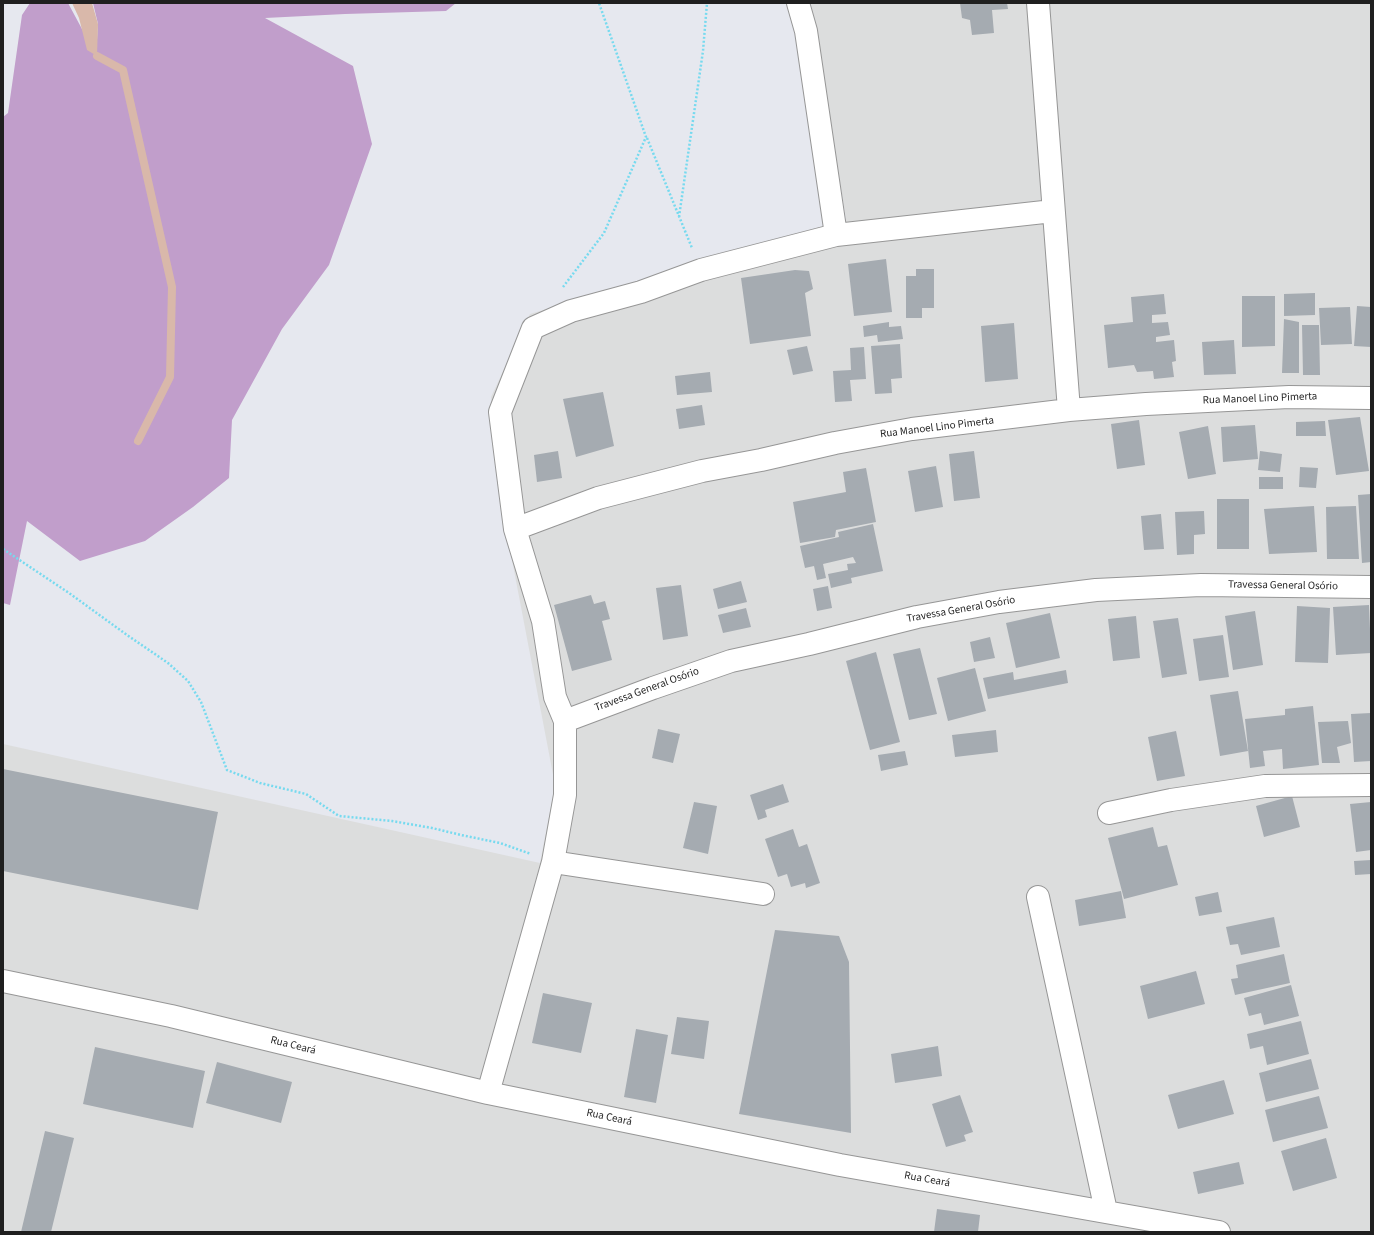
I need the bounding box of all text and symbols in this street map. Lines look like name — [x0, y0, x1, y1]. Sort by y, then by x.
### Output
street label: Rua Manoel Lino Pimerta — [1203, 390, 1317, 408]
street label: Rua Manoel Lino Pimerta — [879, 414, 995, 442]
street label: Travessa General Osório — [1228, 578, 1338, 594]
street label: Travessa General Osório — [906, 594, 1016, 626]
street label: Travessa General Osório — [593, 665, 701, 715]
street label: Rua Ceará — [269, 1034, 317, 1058]
street label: Rua Ceará — [585, 1107, 633, 1129]
street label: Rua Ceará — [903, 1169, 951, 1191]

